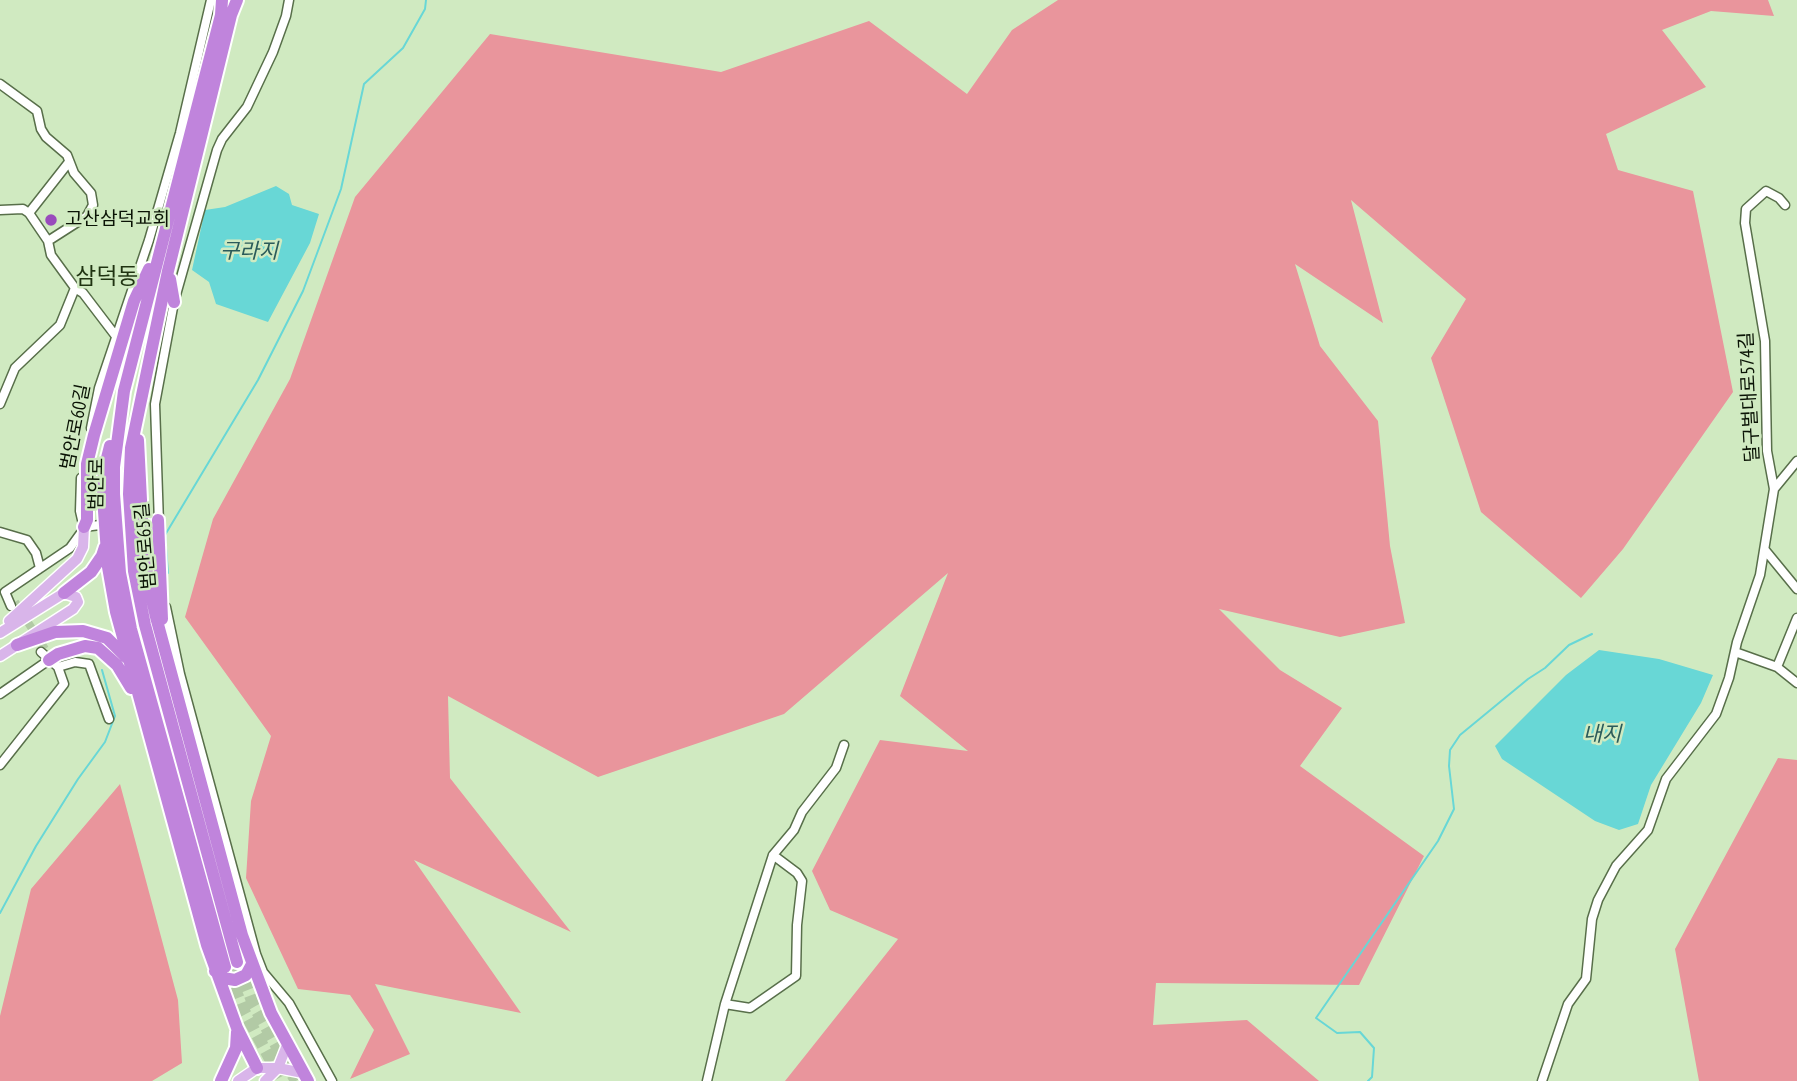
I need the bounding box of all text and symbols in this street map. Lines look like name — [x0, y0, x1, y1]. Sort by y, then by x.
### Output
place label: 고산삼덕교회 — [65, 209, 170, 231]
marker: 고산삼덕교회 — [43, 212, 59, 228]
water label: 구라지 — [220, 239, 278, 265]
district label: 삼덕동 — [75, 263, 139, 291]
street label: 달구벌대로574길 — [1735, 331, 1765, 463]
street label: 범안로60길 — [57, 382, 95, 472]
street label: 범안로 — [85, 458, 109, 510]
street label: 범안로65길 — [131, 502, 161, 590]
water label: 내지 — [1583, 722, 1621, 748]

